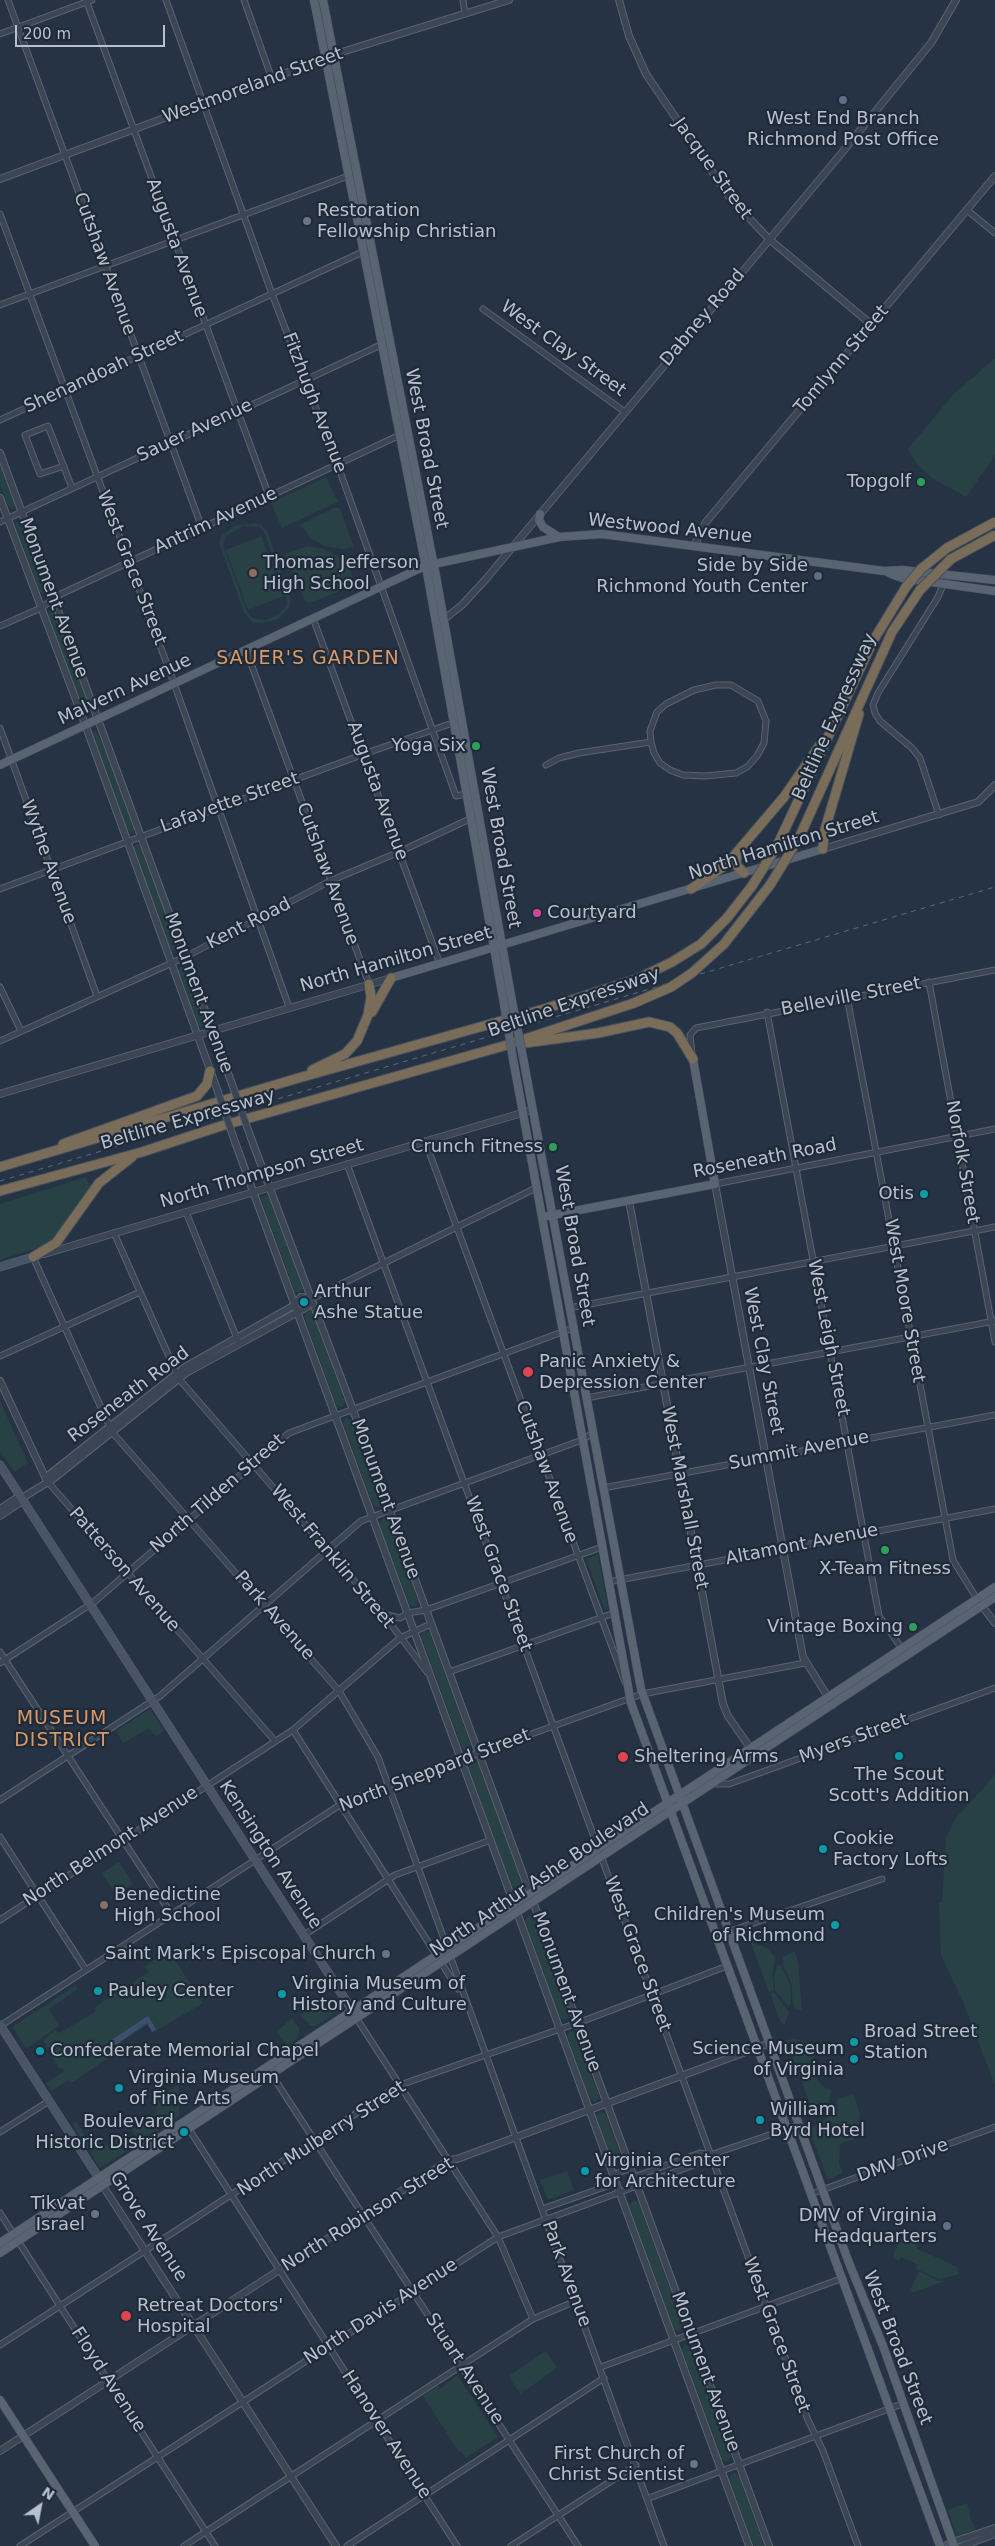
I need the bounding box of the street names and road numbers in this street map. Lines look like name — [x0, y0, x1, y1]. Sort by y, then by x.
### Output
street label: Westmoreland Street — [160, 43, 346, 129]
street label: Jacque Street — [668, 114, 756, 224]
street label: Augusta Avenue — [141, 175, 211, 321]
street label: Cutshaw Avenue — [68, 190, 140, 338]
street label: Dabney Road — [656, 265, 750, 371]
street label: West Clay Street — [496, 296, 630, 402]
street label: Tomlynn Street — [790, 301, 894, 419]
street label: Shenandoah Street — [21, 326, 187, 418]
street label: Fitzhugh Avenue — [277, 330, 351, 476]
street label: West Broad Street — [400, 367, 452, 531]
street label: Sauer Avenue — [134, 395, 256, 467]
street label: Antrim Avenue — [151, 483, 281, 559]
street label: West Grace Street — [92, 488, 170, 648]
street label: Westwood Avenue — [587, 510, 753, 548]
street label: Monument Avenue — [14, 515, 92, 681]
street label: Beltline Expressway — [788, 630, 882, 804]
street label: Malvern Avenue — [55, 650, 195, 730]
street label: Augusta Avenue — [342, 718, 412, 864]
street label: West Broad Street — [475, 766, 525, 930]
street label: Lafayette Street — [158, 768, 302, 838]
street label: Wythe Avenue — [16, 797, 80, 927]
street label: Cutshaw Avenue — [291, 800, 363, 948]
street label: North Hamilton Street — [686, 807, 882, 885]
street label: Kent Road — [203, 894, 295, 954]
street label: Monument Avenue — [159, 910, 237, 1076]
street label: North Hamilton Street — [298, 922, 494, 998]
street label: Beltline Expressway — [485, 963, 663, 1043]
street label: Belleville Street — [779, 973, 923, 1021]
street label: Beltline Expressway — [98, 1085, 278, 1155]
street label: Norfolk Street — [941, 1099, 983, 1225]
street label: Roseneath Road — [691, 1134, 839, 1184]
street label: North Thompson Street — [158, 1135, 366, 1213]
street label: West Broad Street — [549, 1164, 599, 1328]
street label: West Moore Street — [879, 1217, 929, 1385]
street label: West Leigh Street — [802, 1258, 854, 1418]
street label: West Clay Street — [738, 1285, 788, 1437]
street label: Roseneath Road — [64, 1342, 194, 1448]
street label: Cutshaw Avenue — [510, 1398, 582, 1546]
street label: West Marshall Street — [656, 1405, 712, 1591]
street label: Monument Avenue — [346, 1416, 424, 1582]
street label: Summit Avenue — [727, 1427, 871, 1475]
street label: North Tilden Street — [146, 1430, 290, 1558]
street label: West Franklin Street — [266, 1481, 398, 1633]
street label: West Grace Street — [460, 1493, 536, 1655]
street label: Patterson Avenue — [64, 1503, 184, 1637]
street label: Altamont Avenue — [724, 1520, 880, 1570]
street label: Park Avenue — [229, 1567, 319, 1665]
street label: Myers Street — [797, 1709, 911, 1769]
street label: North Sheppard Street — [336, 1725, 534, 1817]
street label: Kensington Avenue — [214, 1777, 326, 1933]
street label: North Belmont Avenue — [20, 1782, 202, 1912]
street label: North Arthur Ashe Boulevard — [426, 1798, 654, 1962]
street label: West Grace Street — [599, 1873, 675, 2035]
street label: Monument Avenue — [527, 1909, 605, 2075]
street label: North Mulberry Street — [234, 2077, 410, 2201]
street label: DMV Drive — [854, 2135, 952, 2187]
street label: North Robinson Street — [278, 2153, 458, 2277]
street label: Grove Avenue — [105, 2168, 191, 2286]
street label: Park Avenue — [537, 2218, 595, 2330]
street label: North Davis Avenue — [300, 2254, 462, 2370]
street label: West Grace Street — [738, 2254, 814, 2416]
street label: West Broad Street — [858, 2268, 936, 2428]
street label: Monument Avenue — [666, 2289, 744, 2455]
street label: Stuart Avenue — [420, 2309, 508, 2429]
street label: Floyd Avenue — [66, 2323, 150, 2437]
street label: Hanover Avenue — [336, 2367, 436, 2503]

